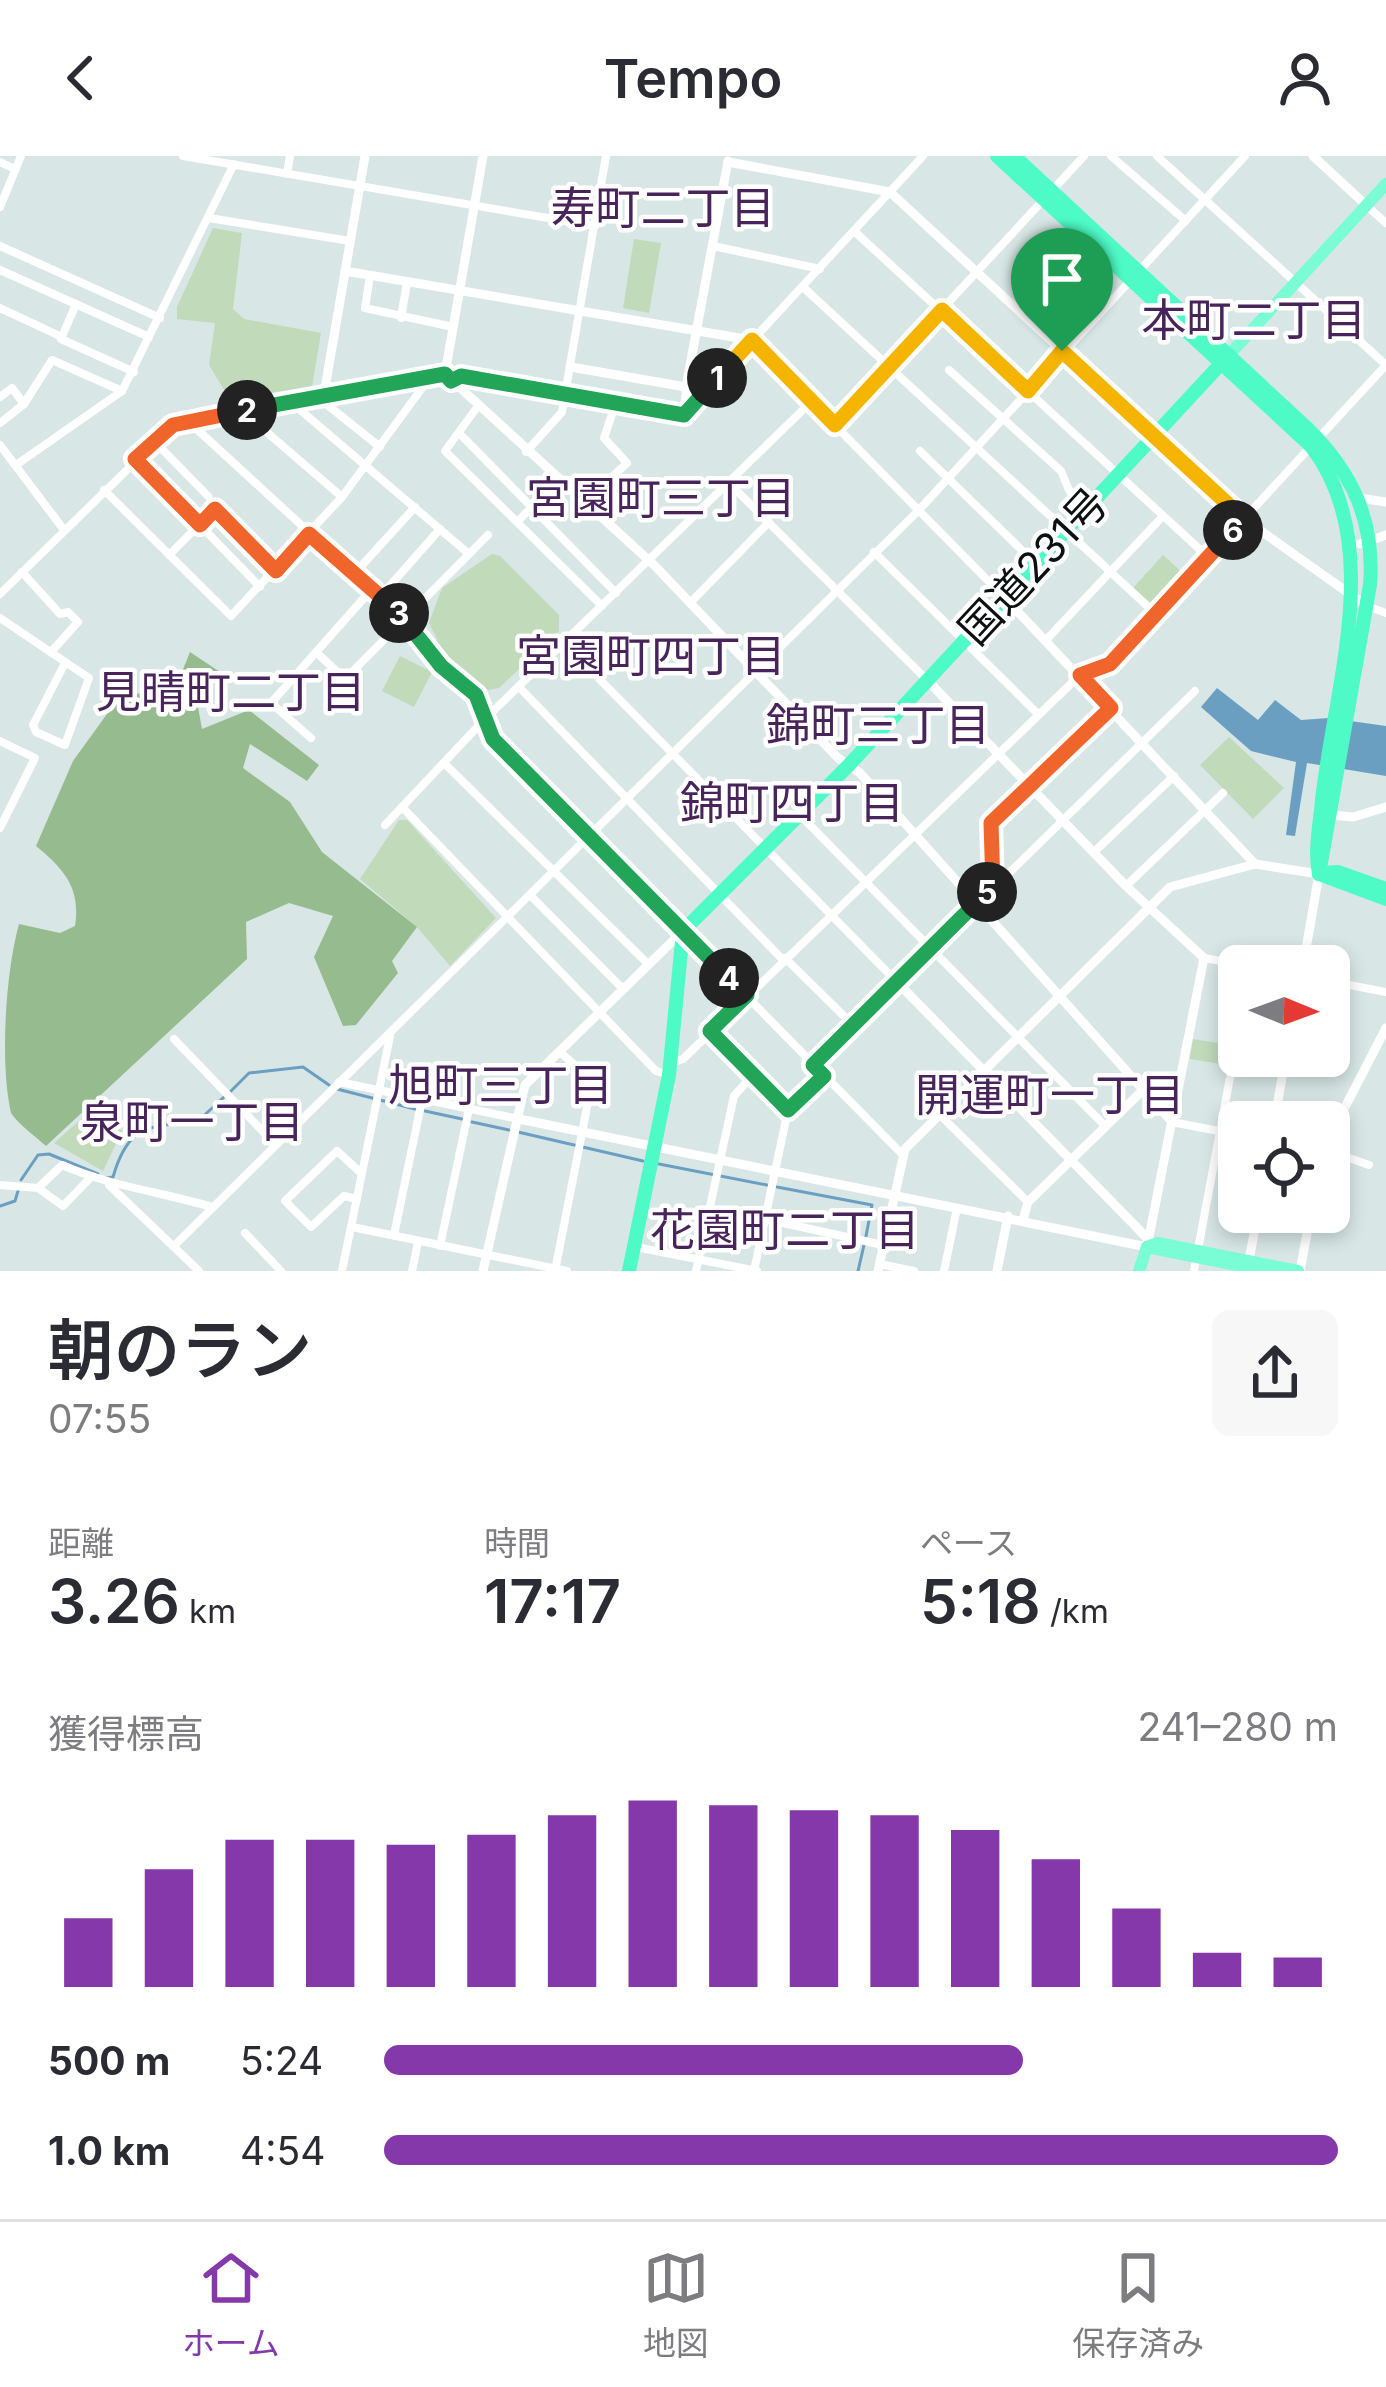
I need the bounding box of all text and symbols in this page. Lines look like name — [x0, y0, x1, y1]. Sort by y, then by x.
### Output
icon: back — [48, 45, 114, 111]
icon: person — [1272, 45, 1338, 111]
text: Tempo — [604, 46, 782, 111]
district label: 寿町二丁目 — [550, 180, 776, 235]
pin — [1011, 228, 1113, 351]
icon: arrive — [1029, 246, 1095, 312]
district label: 本町二丁目 — [1141, 292, 1367, 347]
pin: 1 — [687, 348, 747, 408]
text: 1 — [710, 358, 724, 398]
pin: 2 — [217, 380, 277, 440]
text: 2 — [237, 390, 257, 430]
district label: 宮園町三丁目 — [526, 470, 796, 525]
street label: 国道231号 — [948, 477, 1118, 654]
pin: 6 — [1203, 500, 1263, 560]
text: 6 — [1222, 510, 1244, 550]
pin: 3 — [369, 583, 429, 643]
text: 3 — [388, 593, 410, 633]
district label: 宮園町四丁目 — [516, 628, 786, 683]
district label: 見晴町二丁目 — [96, 664, 366, 719]
district label: 錦町三丁目 — [765, 697, 991, 752]
district label: 錦町四丁目 — [679, 775, 905, 830]
pin: 5 — [957, 862, 1017, 922]
text: 5 — [976, 872, 998, 912]
north arrow — [1218, 945, 1350, 1077]
map controls — [1218, 945, 1350, 1233]
pin: 4 — [699, 948, 759, 1008]
text: 4 — [718, 958, 740, 998]
district label: 旭町三丁目 — [388, 1057, 614, 1112]
district label: 開運町一丁目 — [915, 1067, 1185, 1122]
district label: 泉町一丁目 — [79, 1094, 305, 1149]
button: locate — [1218, 1101, 1350, 1233]
district label: 花園町二丁目 — [650, 1202, 920, 1257]
text: 朝のラン — [48, 1310, 312, 1390]
button: share — [1212, 1310, 1338, 1436]
text: 07:55 — [48, 1395, 151, 1442]
text: 距離 — [48, 1523, 114, 1563]
text: 時間 — [484, 1523, 550, 1563]
text: ペース — [920, 1523, 1017, 1563]
text: 3.26 — [48, 1565, 180, 1637]
text: 17:17 — [484, 1565, 621, 1637]
text: 5:18 — [920, 1565, 1041, 1637]
text: km — [180, 1591, 236, 1631]
text: /km — [1041, 1591, 1109, 1631]
text: 241–280 m — [1137, 1703, 1338, 1750]
text: 獲得標高 — [48, 1710, 204, 1757]
text: 500 m — [48, 2037, 170, 2084]
text: 5:24 — [240, 2037, 323, 2084]
text: 1.0 km — [48, 2127, 170, 2174]
text: 4:54 — [240, 2127, 325, 2174]
tab: ホーム — [182, 2245, 280, 2365]
tab: 地図 — [643, 2245, 709, 2365]
tab: 保存済み — [1072, 2245, 1204, 2365]

